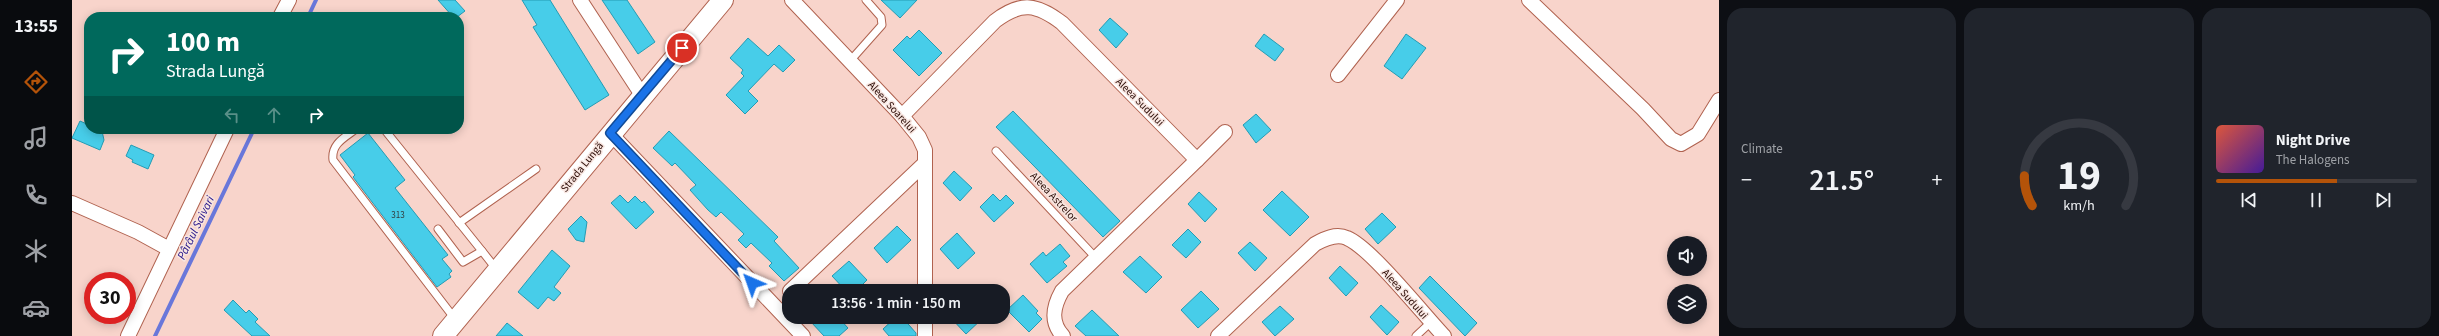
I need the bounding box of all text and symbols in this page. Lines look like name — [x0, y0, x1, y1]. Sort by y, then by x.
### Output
text: 13:55 — [14, 14, 58, 39]
text: 100 m — [166, 22, 240, 62]
icon: right — [100, 28, 152, 80]
pin — [665, 31, 699, 65]
icon: arrive — [671, 37, 693, 59]
text: Strada Lungă — [166, 59, 265, 84]
icon: directions — [22, 68, 50, 96]
street label: Aleea Sudului — [1113, 75, 1167, 129]
street label: Aleea Soarelui — [865, 78, 919, 136]
icon: left — [221, 104, 243, 126]
icon: ahead — [263, 104, 285, 126]
icon: right — [305, 104, 327, 126]
icon: music — [22, 124, 50, 152]
text: Night Drive — [2276, 130, 2350, 151]
street label: Strada Lungă — [557, 139, 607, 195]
text: Climate — [1741, 140, 1783, 158]
text: 19 — [2057, 146, 2101, 206]
text: The Halogens — [2276, 151, 2350, 169]
text: 21.5° — [1809, 159, 1874, 202]
text: − — [1741, 164, 1752, 196]
text: + — [1931, 164, 1942, 196]
street label: Aleea Astrelor — [1027, 169, 1081, 225]
icon: phone — [22, 181, 50, 209]
icon: previous — [2238, 189, 2260, 211]
icon: pause — [2305, 189, 2327, 211]
icon: next — [2372, 189, 2394, 211]
water label: Pârâul Saivari — [173, 193, 219, 263]
text: km/h — [2063, 195, 2095, 216]
house number: 313 — [391, 209, 405, 222]
map controls — [1667, 236, 1707, 324]
button: sound — [1667, 236, 1707, 276]
icon: climate — [22, 237, 50, 265]
position arrow — [731, 262, 773, 304]
street label: Aleea Sudului — [1378, 266, 1432, 322]
speed limit sign: 30 — [84, 272, 136, 324]
button: layers — [1667, 284, 1707, 324]
text: 13:56 · 1 min · 150 m — [831, 293, 961, 314]
icon: car — [22, 294, 50, 322]

